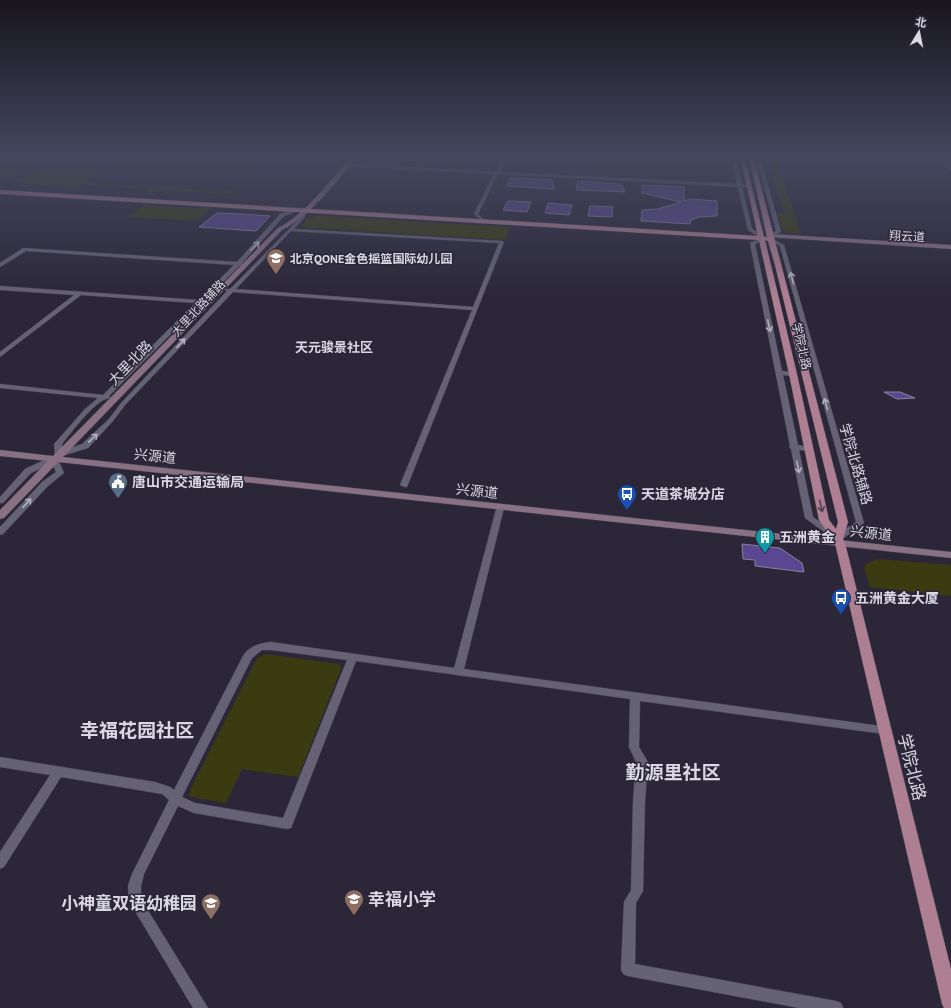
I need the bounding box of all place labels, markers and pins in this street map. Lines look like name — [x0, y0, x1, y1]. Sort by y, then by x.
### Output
school or university icon: 北京QONE金色摇篮国际幼儿园 — [265, 247, 287, 275]
place label: 北京QONE金色摇篮国际幼儿园 — [290, 251, 452, 266]
public building icon: 唐山市交通运输局 — [107, 471, 129, 499]
place label: 唐山市交通运输局 — [132, 473, 244, 491]
bus stop icon: 天道茶城分店 — [616, 483, 638, 511]
place label: 天道茶城分店 — [641, 485, 725, 503]
building icon: 五洲黄金 — [754, 526, 776, 554]
place label: 五洲黄金 — [779, 528, 835, 546]
bus stop icon: 五洲黄金大厦 — [830, 587, 852, 615]
place label: 五洲黄金大厦 — [855, 589, 939, 607]
school or university icon: 幸福小学 — [343, 888, 365, 916]
place label: 幸福小学 — [368, 888, 436, 910]
place label: 小神童双语幼稚园 — [61, 892, 197, 914]
school or university icon: 小神童双语幼稚园 — [200, 892, 222, 920]

